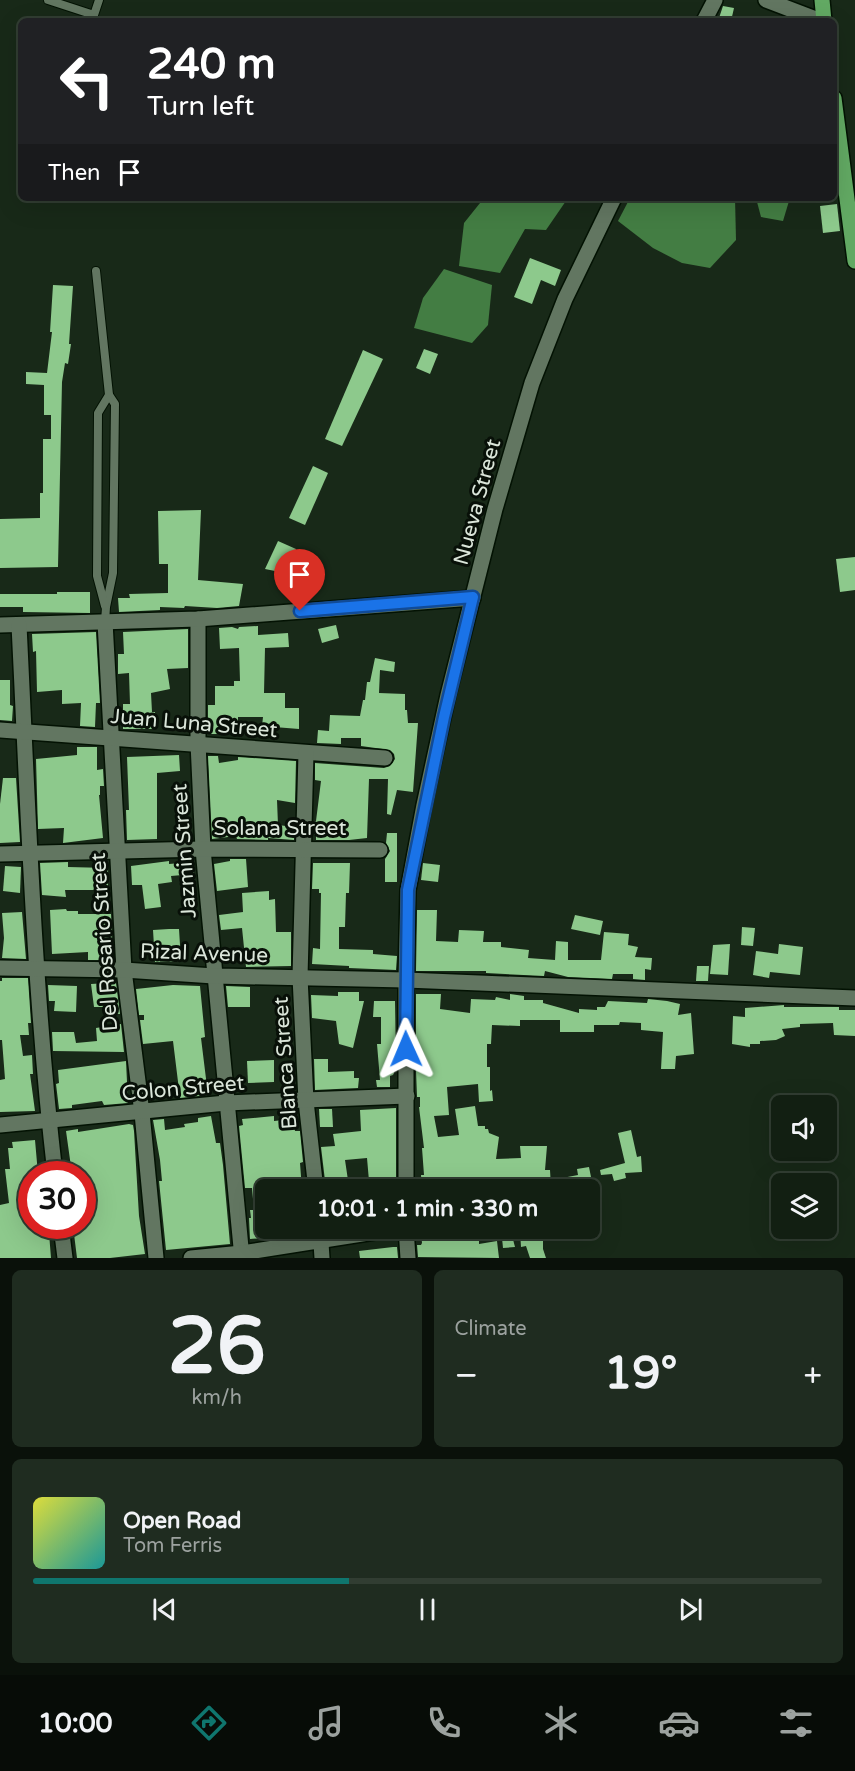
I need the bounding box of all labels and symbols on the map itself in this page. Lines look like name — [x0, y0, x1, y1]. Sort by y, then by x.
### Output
street label: Nueva Street — [449, 436, 506, 568]
pin — [274, 549, 325, 611]
street label: Juan Luna Street — [109, 704, 279, 743]
street label: Jazmin Street — [167, 783, 202, 919]
street label: Solana Street — [214, 816, 346, 841]
street label: Del Rosario Street — [86, 852, 123, 1032]
street label: Rizal Avenue — [139, 939, 269, 968]
street label: Blanca Street — [268, 996, 303, 1130]
position arrow — [374, 1017, 438, 1081]
street label: Colon Street — [121, 1071, 246, 1106]
speed limit sign: 30 — [18, 1161, 96, 1239]

